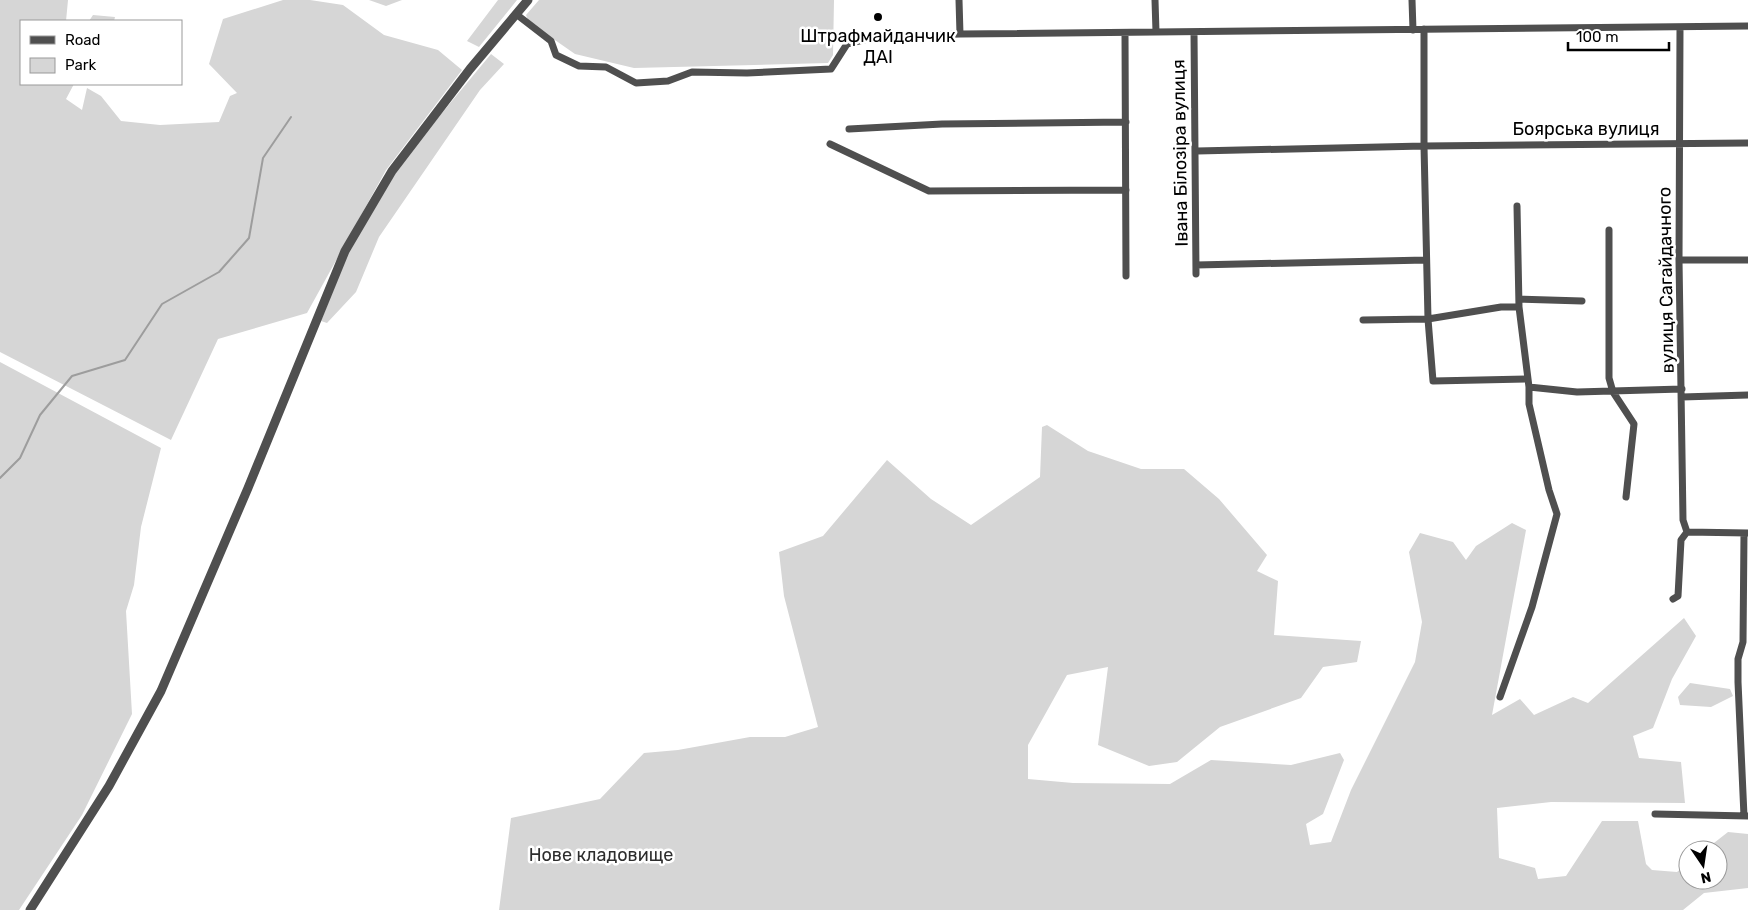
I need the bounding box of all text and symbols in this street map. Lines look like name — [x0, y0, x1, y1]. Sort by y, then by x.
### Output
marker: Штрафмайданчик ДАІ — [872, 11, 884, 23]
legend — [20, 20, 182, 85]
scale bar — [1568, 20, 1669, 52]
place label: Штрафмайданчик ДАІ — [800, 25, 956, 68]
text: 100 m — [1576, 28, 1618, 46]
text: Road — [65, 31, 101, 49]
text: Park — [65, 56, 96, 74]
street label: Івана Білозіра вулиця — [1167, 59, 1193, 247]
street label: Боярська вулиця — [1512, 118, 1660, 140]
street label: вулиця Сагайдачного — [1653, 187, 1679, 373]
north arrow — [1678, 840, 1728, 890]
park label: Нове кладовище — [529, 844, 673, 866]
text: N — [1699, 868, 1713, 887]

